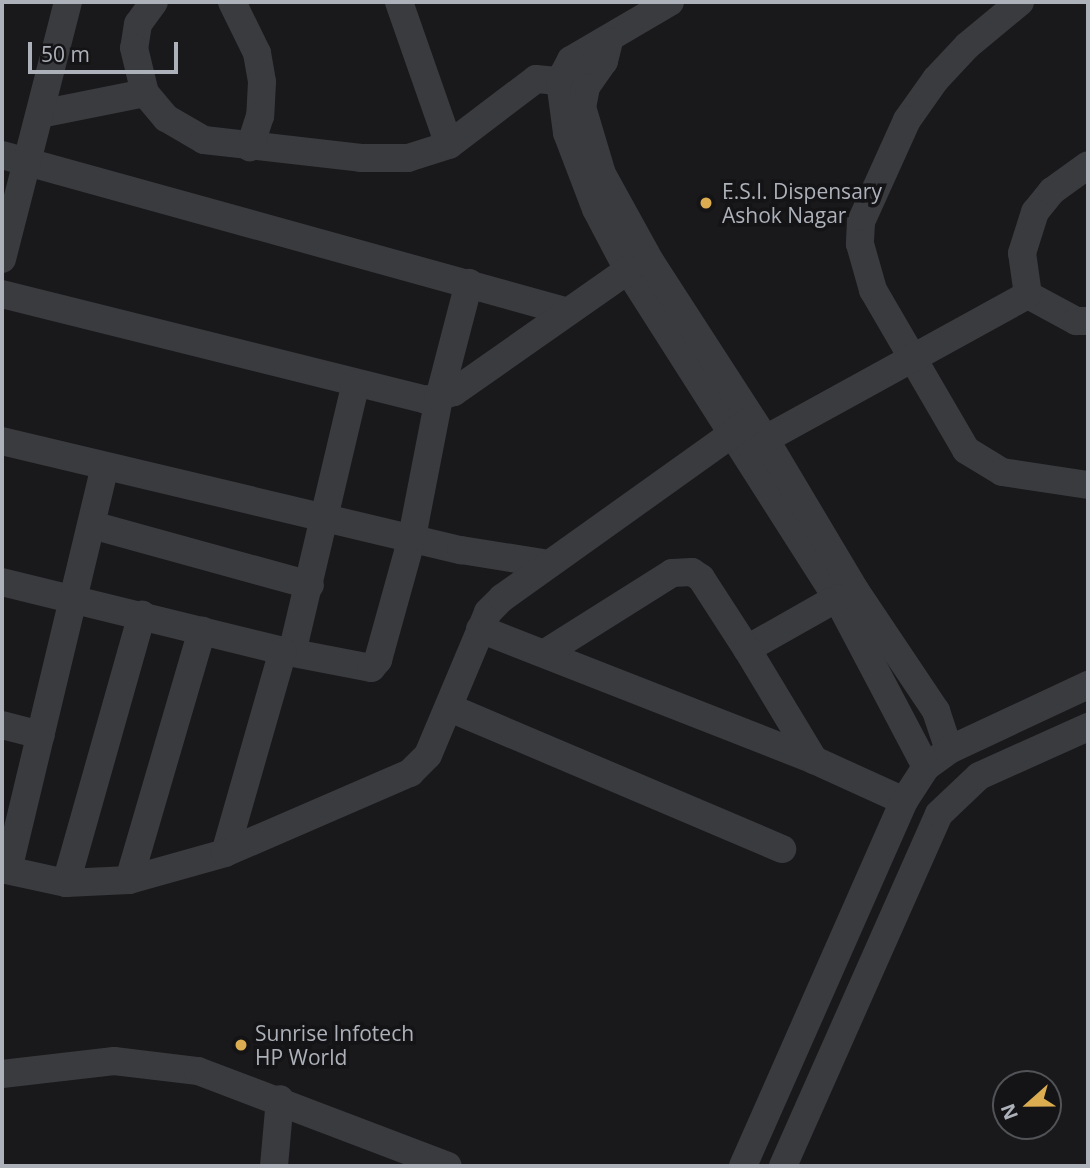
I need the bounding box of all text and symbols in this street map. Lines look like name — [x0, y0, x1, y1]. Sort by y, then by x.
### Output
scale bar — [32, 28, 182, 72]
text: 50 m — [41, 40, 90, 68]
place label: E.S.I. Dispensary Ashok Nagar — [722, 178, 882, 228]
marker: E.S.I. Dispensary Ashok Nagar — [696, 193, 716, 213]
place label: Sunrise Infotech HP World — [255, 1020, 414, 1070]
marker: Sunrise Infotech HP World — [233, 1037, 249, 1053]
north arrow — [992, 1070, 1062, 1140]
text: N — [994, 1100, 1024, 1124]

